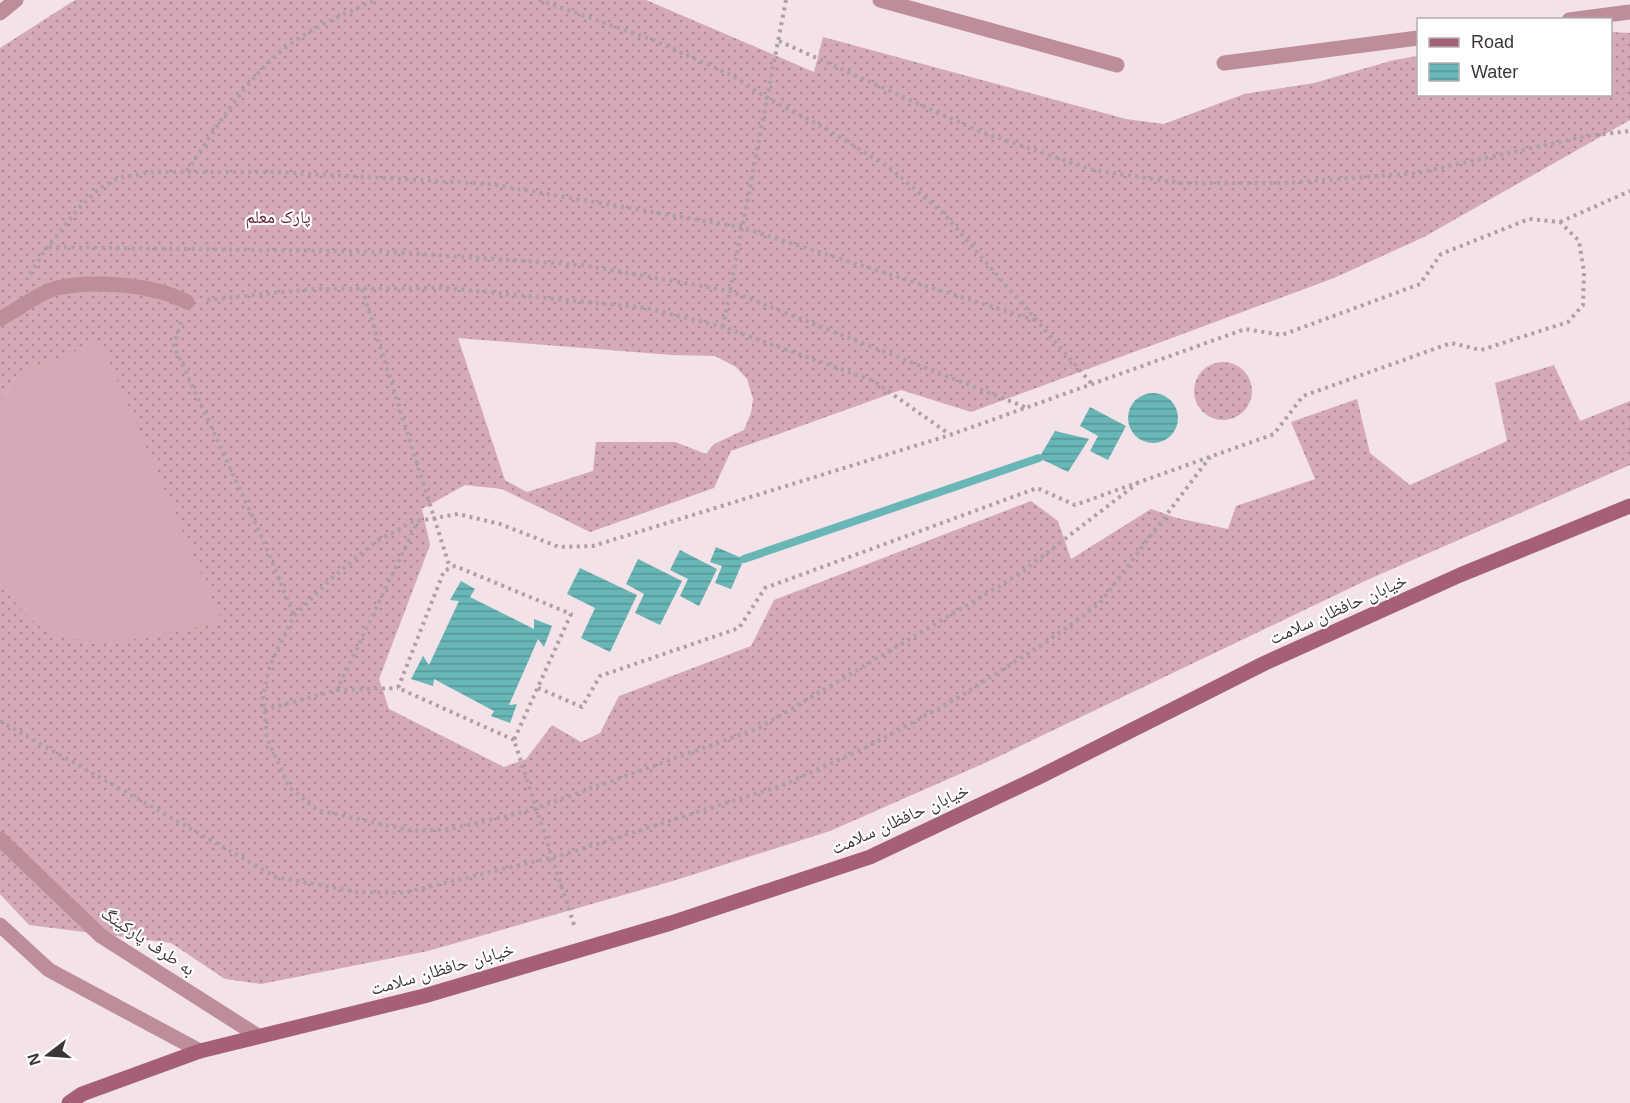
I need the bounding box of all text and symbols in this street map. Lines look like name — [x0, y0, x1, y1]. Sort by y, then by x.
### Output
legend — [1417, 18, 1612, 96]
text: Road — [1471, 32, 1514, 52]
text: Water — [1471, 62, 1518, 82]
park label: پارک معلم — [245, 207, 311, 229]
street label: خیابان حافظان سلامت — [1266, 570, 1410, 649]
street label: خیابان حافظان سلامت — [828, 780, 972, 859]
street label: به طرف پارکینگ — [97, 902, 199, 981]
street label: خیابان حافظان سلامت — [368, 939, 516, 1000]
north arrow — [18, 1025, 78, 1085]
text: N — [24, 1051, 44, 1067]

